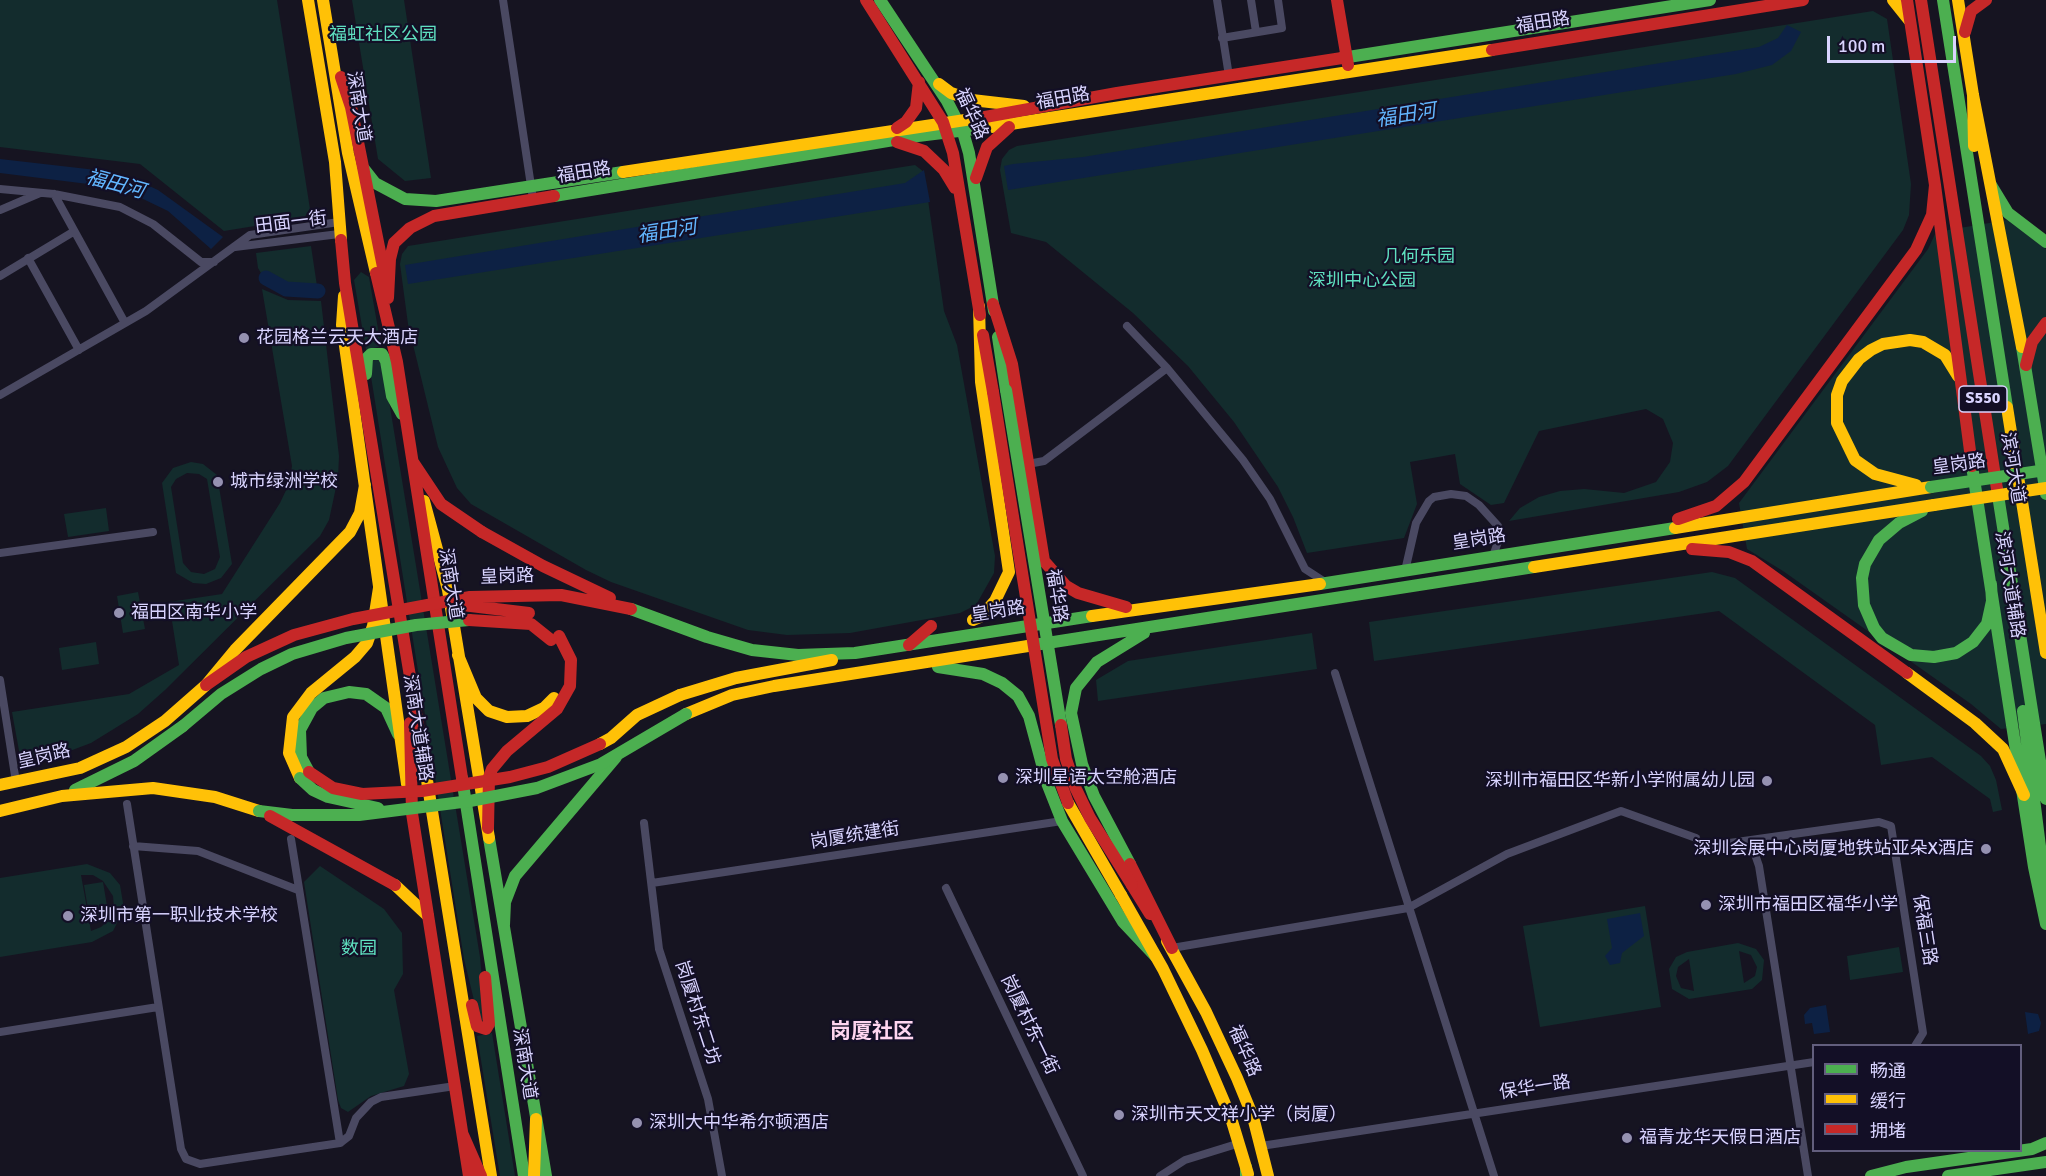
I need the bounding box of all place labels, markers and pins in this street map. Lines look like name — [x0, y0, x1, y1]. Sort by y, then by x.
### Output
place label: 花园格兰云天大酒店 — [256, 327, 418, 349]
marker: 花园格兰云天大酒店 — [237, 331, 251, 345]
place label: 城市绿洲学校 — [230, 471, 338, 493]
marker: 城市绿洲学校 — [211, 475, 225, 489]
place label: 福田区南华小学 — [131, 602, 257, 624]
marker: 福田区南华小学 — [112, 606, 126, 620]
place label: 深圳星语太空舱酒店 — [1015, 767, 1177, 789]
place label: 深圳市福田区华新小学附属幼儿园 — [1485, 770, 1755, 792]
marker: 深圳星语太空舱酒店 — [996, 771, 1010, 785]
marker: 深圳市福田区华新小学附属幼儿园 — [1760, 774, 1774, 788]
place label: 深圳会展中心岗厦地铁站亚朵X酒店 — [1693, 838, 1974, 860]
marker: 深圳会展中心岗厦地铁站亚朵X酒店 — [1979, 842, 1993, 856]
place label: 深圳市福田区福华小学 — [1718, 894, 1898, 916]
marker: 深圳市福田区福华小学 — [1699, 898, 1713, 912]
place label: 深圳市第一职业技术学校 — [80, 905, 278, 927]
marker: 深圳市第一职业技术学校 — [61, 909, 75, 923]
place label: 深圳市天文祥小学（岗厦） — [1131, 1104, 1347, 1126]
marker: 深圳市天文祥小学（岗厦） — [1112, 1108, 1126, 1122]
place label: 深圳大中华希尔顿酒店 — [649, 1112, 829, 1134]
marker: 深圳大中华希尔顿酒店 — [630, 1116, 644, 1130]
place label: 福青龙华天假日酒店 — [1639, 1127, 1801, 1149]
marker: 福青龙华天假日酒店 — [1620, 1131, 1634, 1145]

